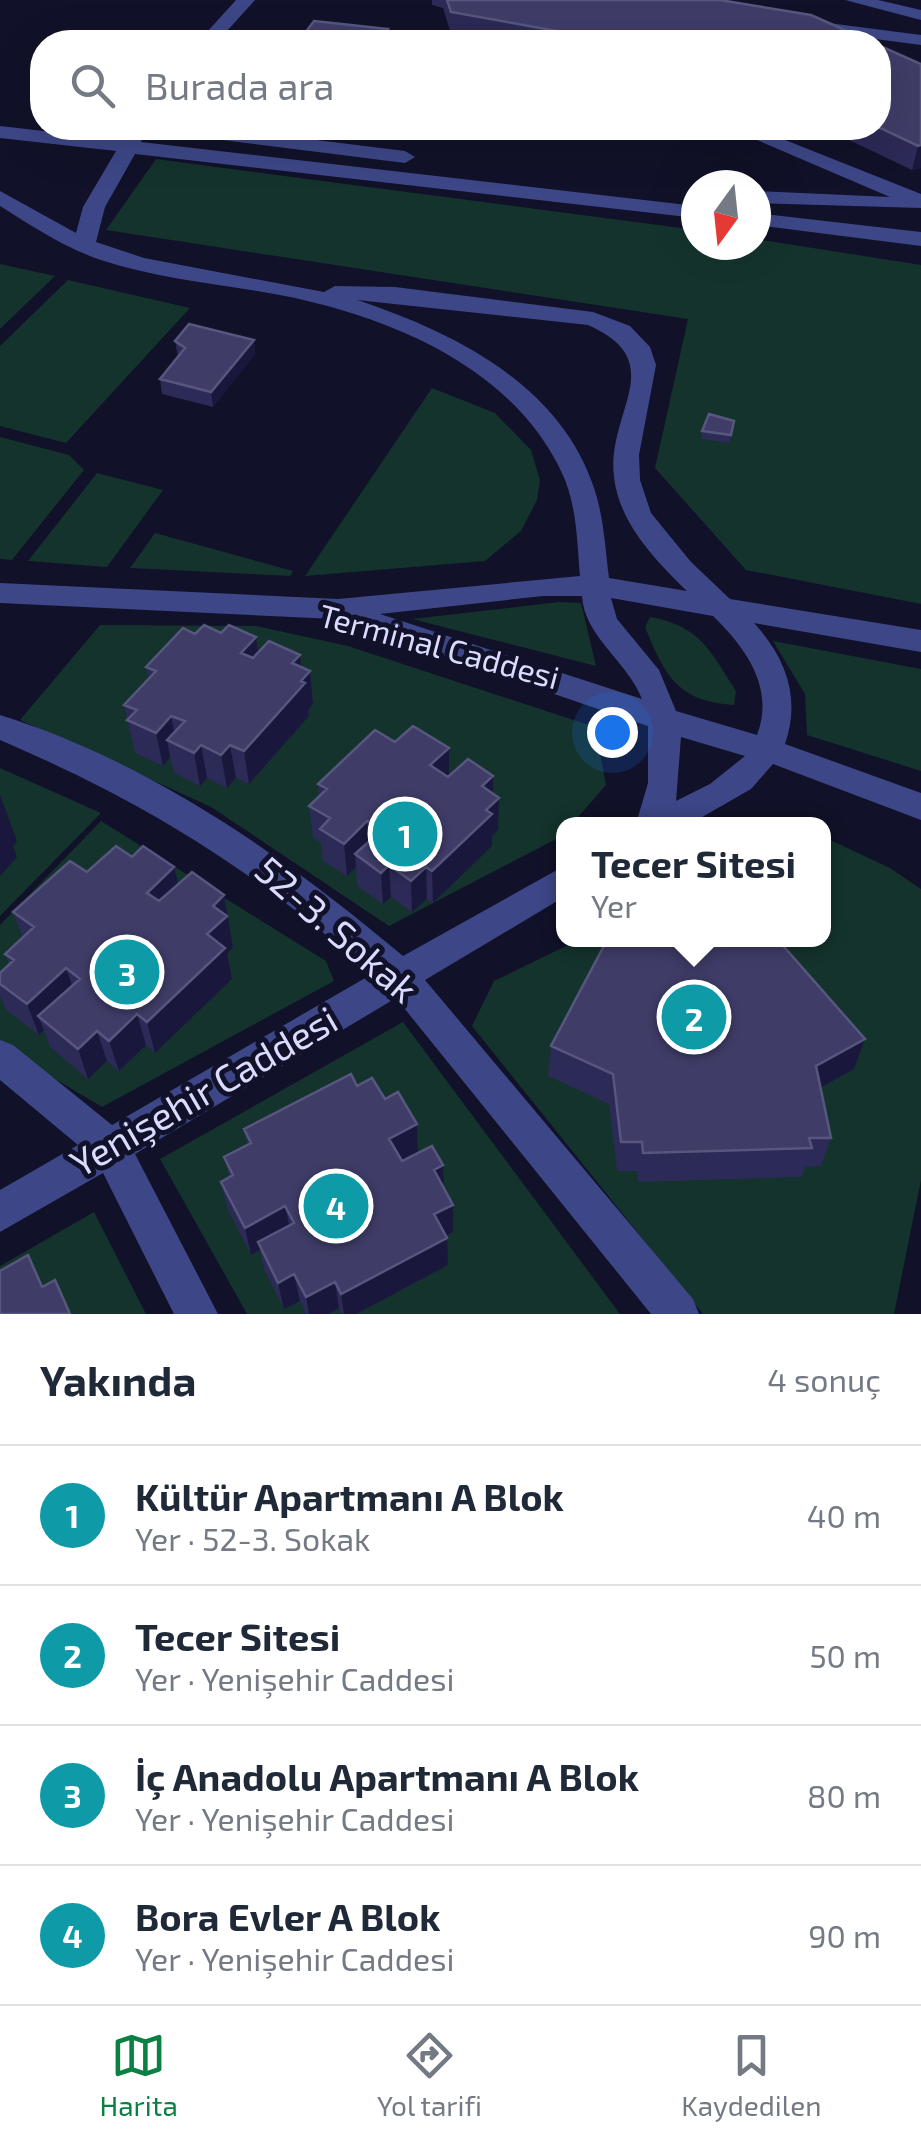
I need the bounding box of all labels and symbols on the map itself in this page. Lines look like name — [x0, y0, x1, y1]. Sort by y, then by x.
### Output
north arrow — [681, 170, 771, 260]
street label: Terminal Caddesi — [315, 595, 564, 695]
your location — [587, 707, 638, 758]
pin: 1 — [372, 796, 438, 872]
street label: 52-3. Sokak — [247, 846, 428, 1011]
pin: 3 — [94, 934, 160, 1010]
pin: 2 — [662, 980, 726, 1054]
street label: Yenişehir Caddesi — [61, 995, 345, 1186]
pin: 4 — [304, 1168, 368, 1244]

